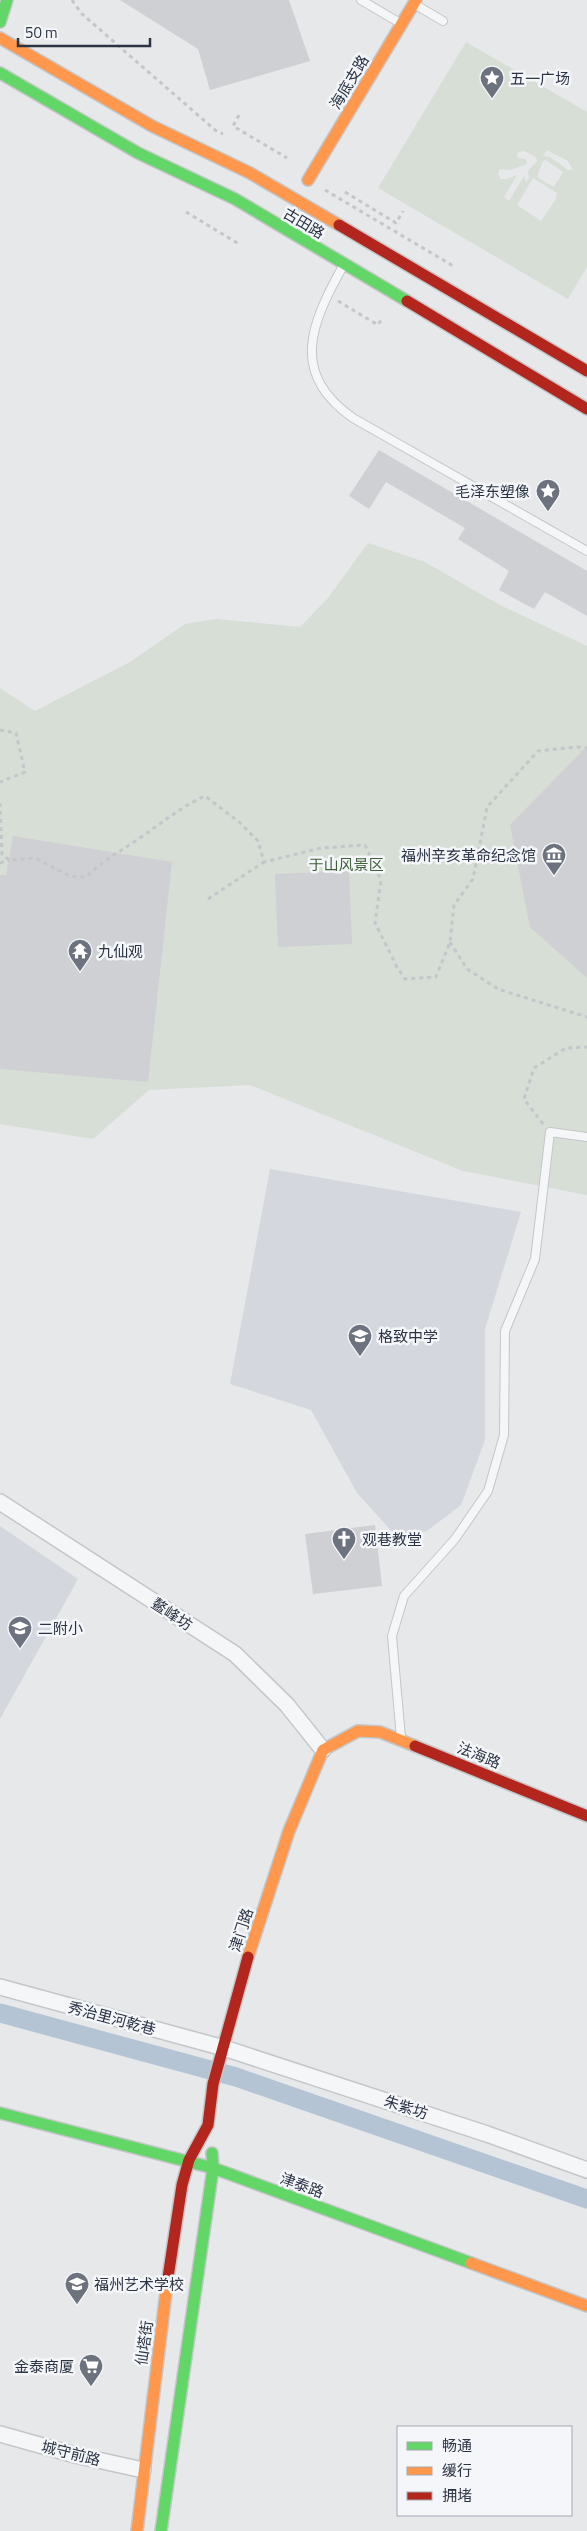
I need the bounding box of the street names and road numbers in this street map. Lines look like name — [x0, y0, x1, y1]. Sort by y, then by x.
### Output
street label: 海底支路 — [324, 50, 374, 114]
street label: 古田路 — [279, 202, 329, 244]
street label: 鳌峰坊 — [147, 1592, 197, 1636]
street label: 法海路 — [454, 1736, 504, 1774]
street label: 津门路 — [223, 1905, 259, 1955]
street label: 秀治里河乾巷 — [66, 1995, 158, 2041]
street label: 朱紫坊 — [381, 2089, 431, 2125]
street label: 津泰路 — [277, 2166, 327, 2204]
street label: 仙塔街 — [129, 2319, 159, 2367]
street label: 城守前路 — [39, 2435, 103, 2471]

